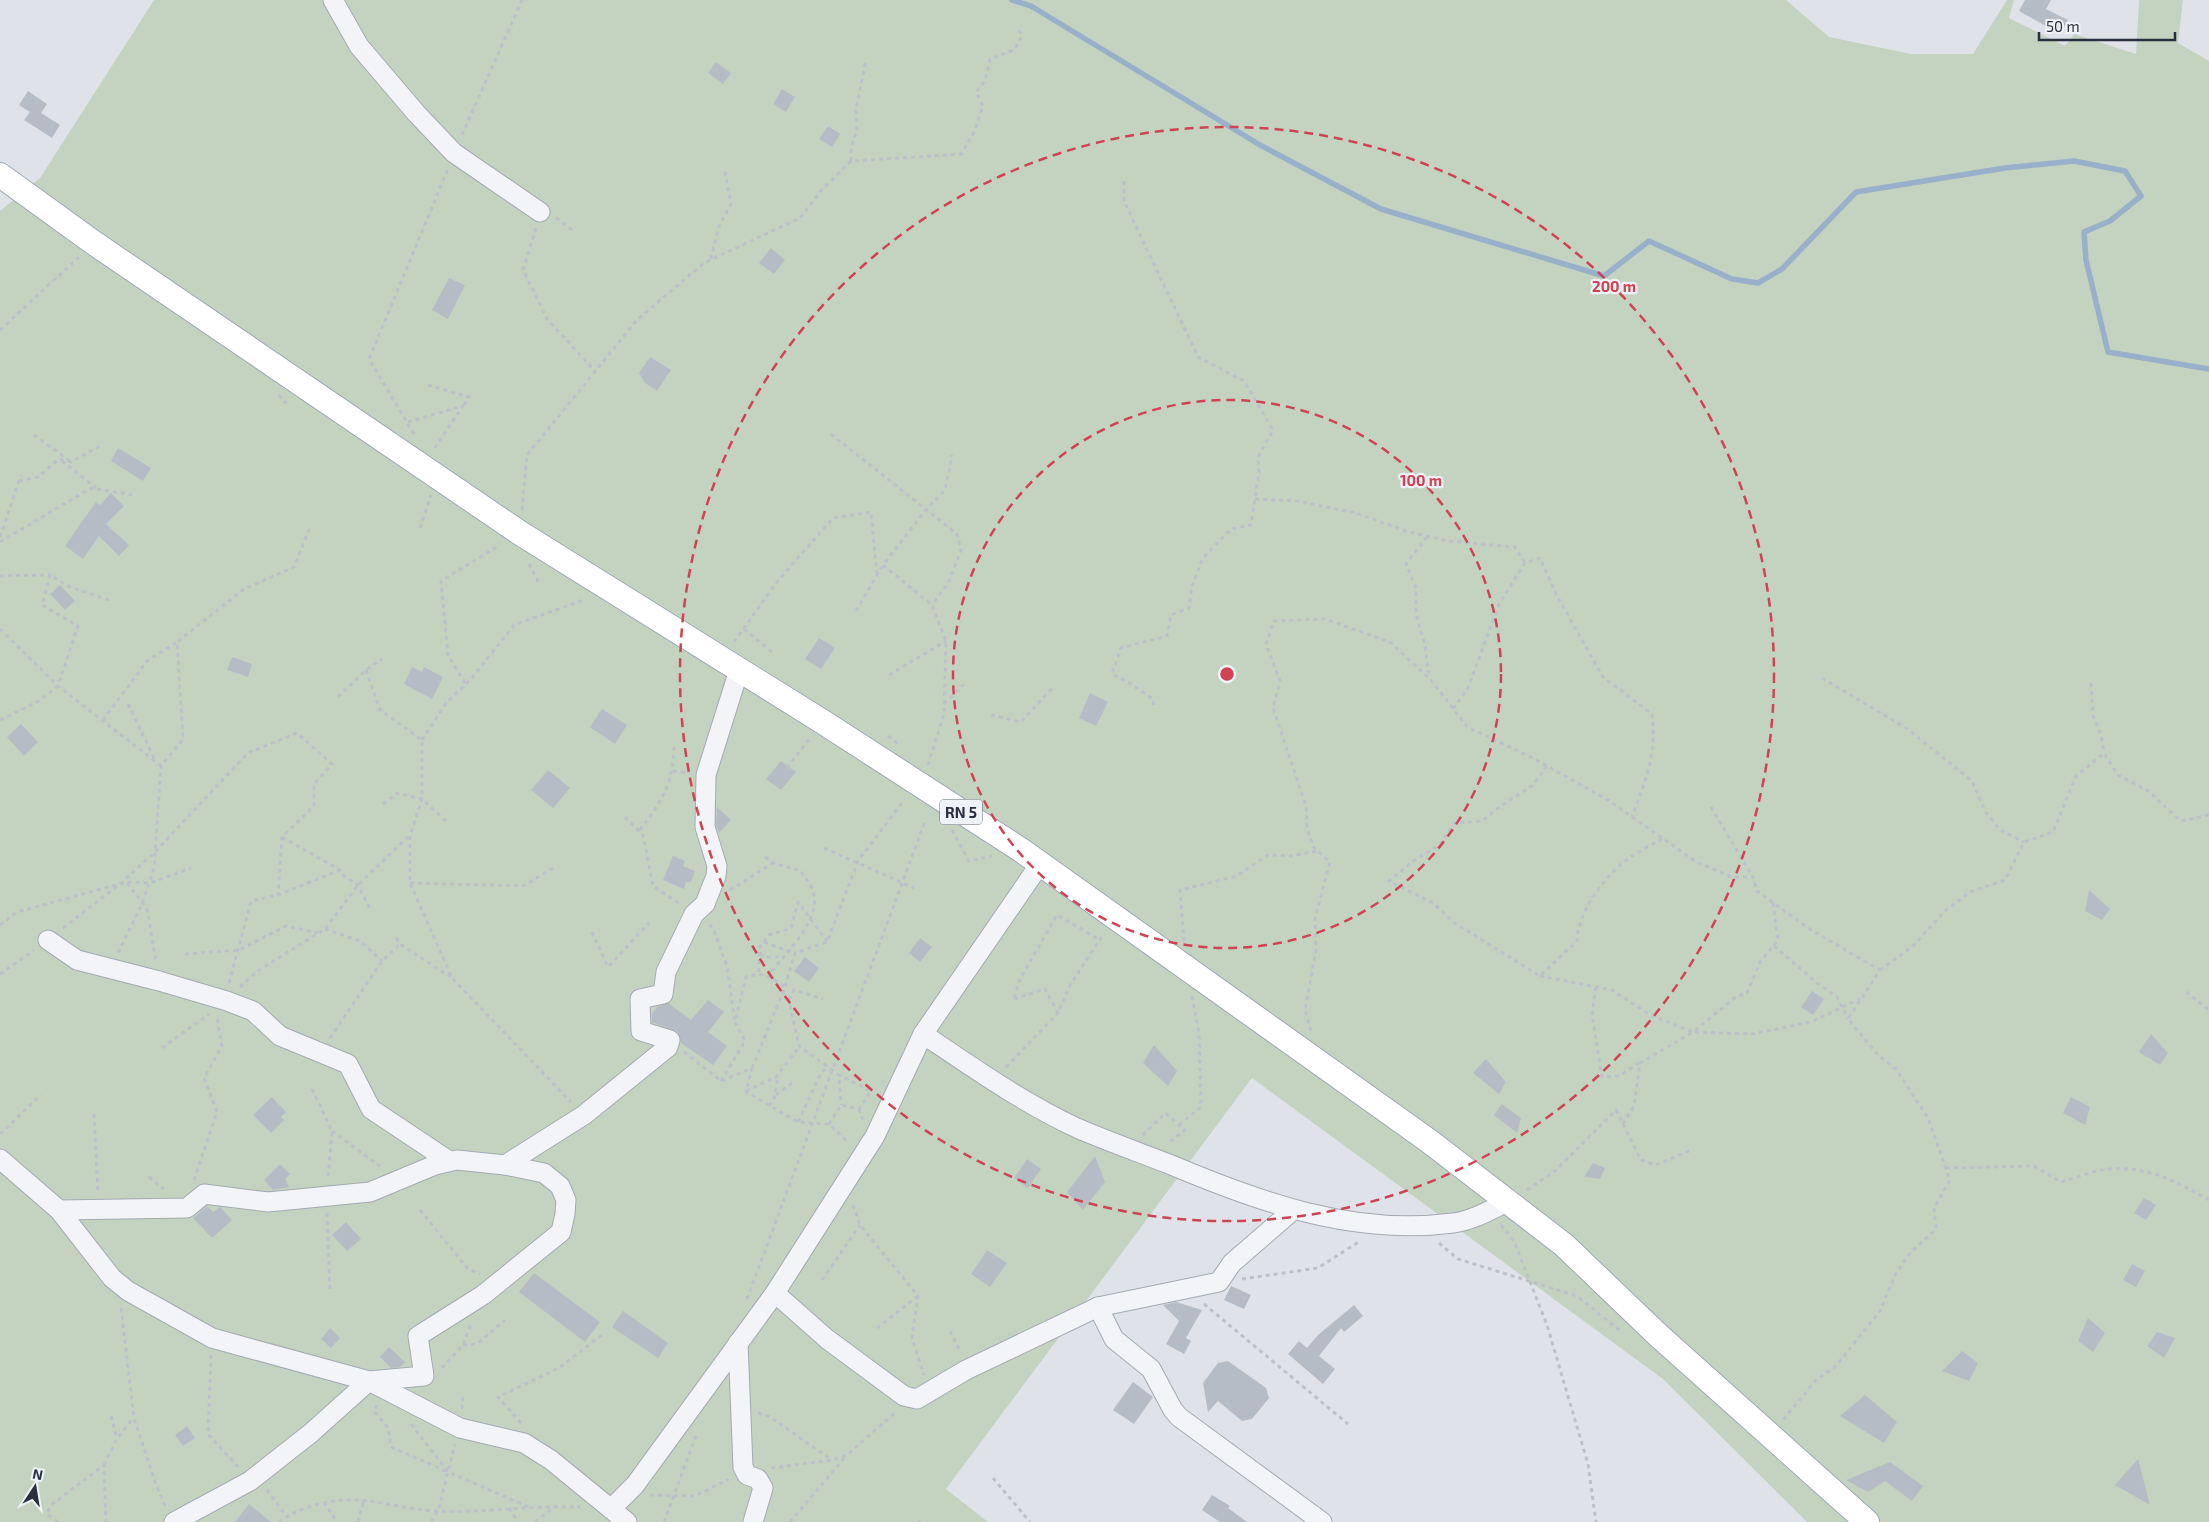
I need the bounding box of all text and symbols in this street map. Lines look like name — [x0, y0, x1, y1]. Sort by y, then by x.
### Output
scale bar — [2039, 10, 2175, 42]
text: 50 m — [2046, 17, 2080, 35]
text: 200 m — [1592, 277, 1636, 295]
text: 100 m — [1400, 471, 1442, 489]
centre of rings — [1218, 665, 1236, 683]
road number: RN 5 — [940, 800, 982, 824]
north arrow — [10, 1462, 60, 1512]
text: N — [31, 1464, 45, 1483]

